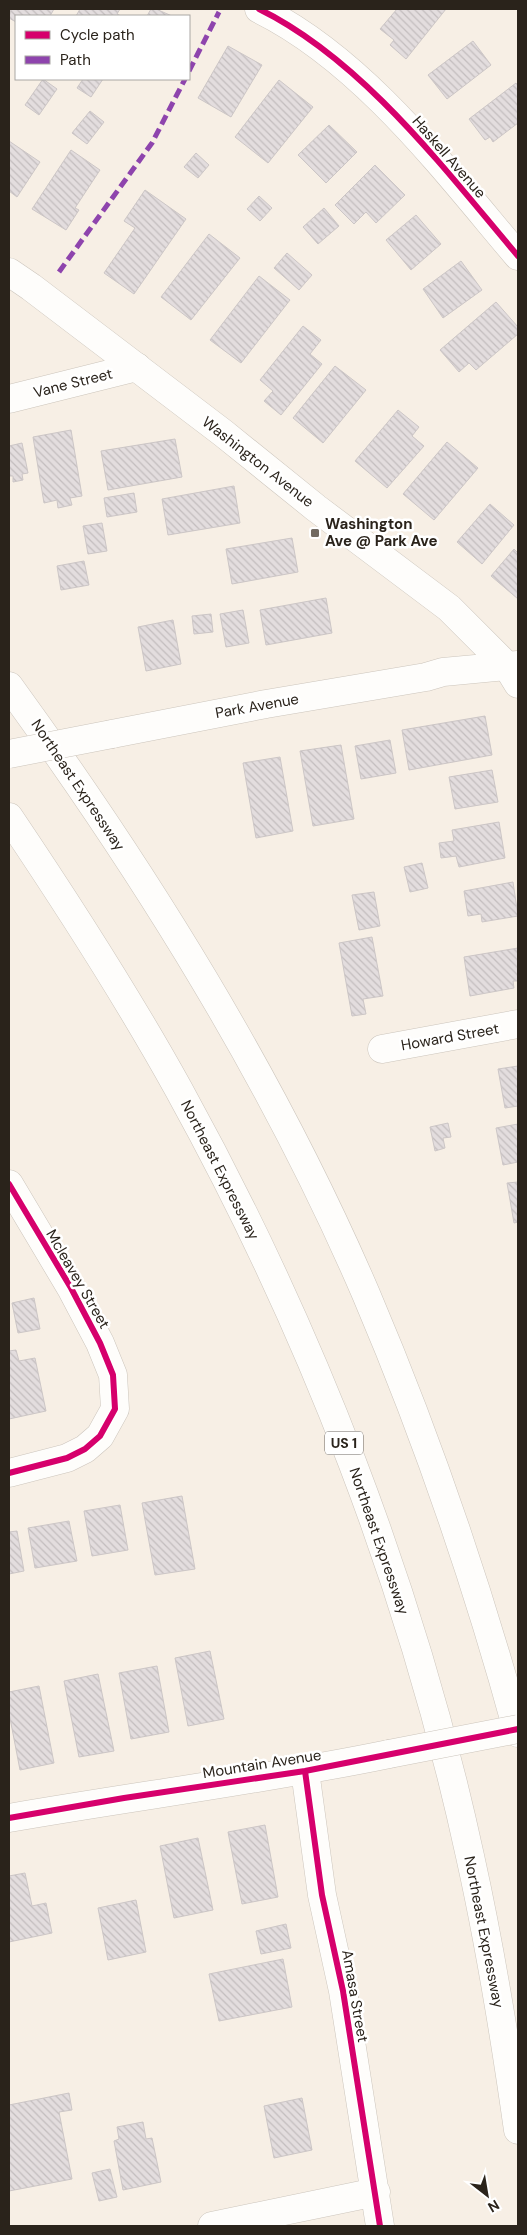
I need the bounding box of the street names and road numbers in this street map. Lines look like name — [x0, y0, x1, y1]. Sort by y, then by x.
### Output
street label: Haskell Avenue — [408, 112, 490, 202]
street label: Vane Street — [31, 363, 115, 403]
street label: Washington Avenue — [198, 412, 318, 512]
street label: Park Avenue — [214, 689, 300, 723]
street label: Northeast Expressway — [27, 715, 130, 855]
street label: Howard Street — [399, 1019, 501, 1055]
street label: Northeast Expressway — [176, 1097, 264, 1244]
street label: Mcleavey Street — [41, 1226, 115, 1332]
road number: US 1 — [325, 1432, 363, 1455]
street label: Northeast Expressway — [344, 1465, 414, 1618]
street label: Mountain Avenue — [201, 1745, 323, 1783]
street label: Northeast Expressway — [459, 1854, 509, 2010]
street label: Amasa Street — [337, 1948, 373, 2044]

